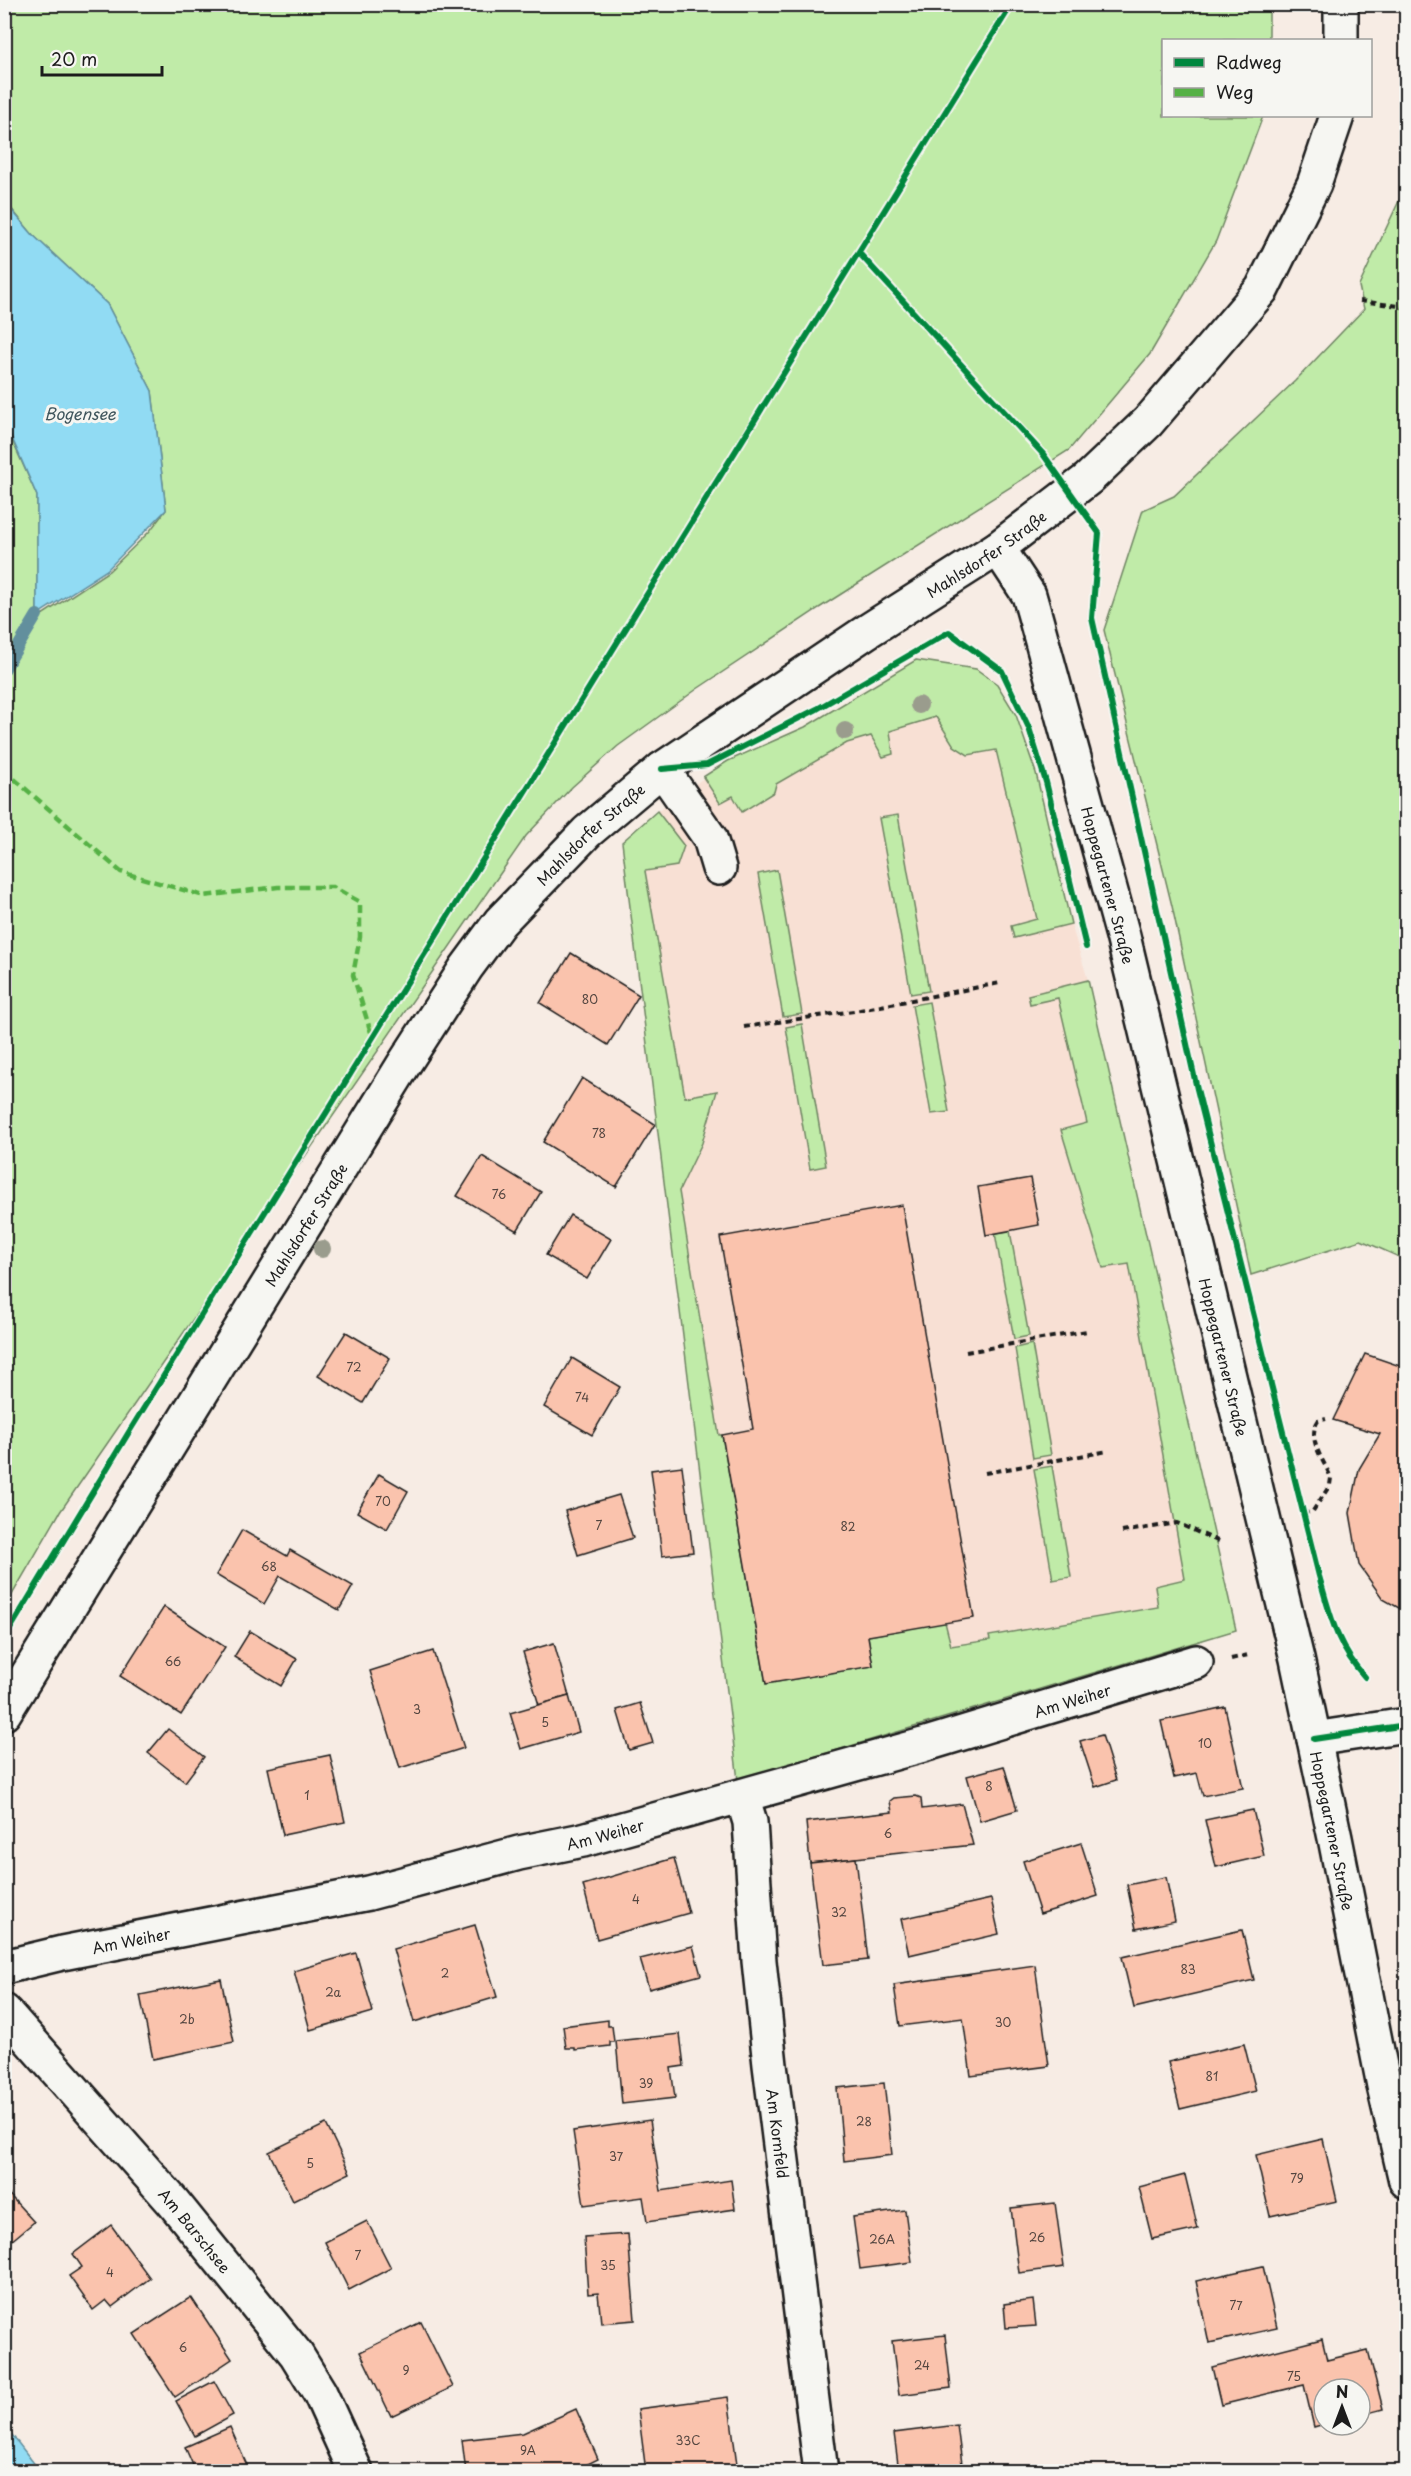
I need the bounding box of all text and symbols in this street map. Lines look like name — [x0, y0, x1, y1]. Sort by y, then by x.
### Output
scale bar — [42, 39, 162, 77]
legend — [1162, 39, 1372, 117]
text: 20 m — [51, 45, 97, 72]
text: Radweg — [1216, 48, 1282, 75]
text: Weg — [1216, 78, 1254, 105]
water label: Bogensee — [44, 401, 117, 425]
street label: Mahlsdorfer Straße — [921, 504, 1051, 603]
street label: Mahlsdorfer Straße — [530, 777, 649, 890]
street label: Hoppegartener Straße — [1076, 804, 1141, 966]
house number: 80 — [582, 990, 598, 1008]
house number: 78 — [592, 1124, 606, 1142]
street label: Mahlsdorfer Straße — [258, 1158, 352, 1290]
house number: 76 — [492, 1185, 506, 1203]
street label: Hoppegartener Straße — [1194, 1275, 1254, 1438]
house number: 72 — [346, 1358, 362, 1376]
house number: 74 — [575, 1388, 589, 1406]
house number: 70 — [375, 1492, 391, 1510]
house number: 7 — [596, 1516, 603, 1534]
house number: 82 — [841, 1517, 856, 1535]
house number: 68 — [261, 1557, 277, 1575]
house number: 66 — [165, 1652, 181, 1670]
street label: Am Weiher — [1031, 1677, 1114, 1722]
house number: 3 — [413, 1700, 421, 1718]
house number: 5 — [541, 1713, 549, 1731]
house number: 10 — [1198, 1734, 1212, 1752]
street label: Hoppegartener Straße — [1305, 1749, 1361, 1912]
house number: 8 — [985, 1777, 993, 1795]
house number: 1 — [304, 1786, 310, 1804]
street label: Am Weiher — [564, 1812, 646, 1855]
house number: 6 — [884, 1824, 892, 1842]
house number: 4 — [632, 1890, 640, 1908]
house number: 32 — [831, 1903, 847, 1921]
street label: Am Weiher — [90, 1921, 172, 1958]
house number: 83 — [1180, 1960, 1196, 1978]
house number: 2 — [441, 1964, 449, 1982]
house number: 2a — [325, 1983, 341, 2001]
house number: 2b — [179, 2010, 195, 2028]
house number: 30 — [995, 2013, 1012, 2031]
house number: 81 — [1206, 2067, 1218, 2085]
house number: 39 — [639, 2074, 653, 2092]
street label: Am Kornfeld — [762, 2087, 796, 2180]
house number: 28 — [856, 2112, 872, 2130]
house number: 37 — [609, 2147, 624, 2165]
house number: 5 — [306, 2154, 314, 2172]
house number: 79 — [1290, 2169, 1304, 2187]
street label: Am Barschsee — [154, 2182, 237, 2278]
house number: 26 — [1029, 2228, 1045, 2246]
house number: 26A — [869, 2230, 895, 2248]
house number: 7 — [355, 2246, 362, 2264]
house number: 35 — [600, 2256, 616, 2274]
house number: 4 — [106, 2263, 114, 2281]
house number: 77 — [1229, 2296, 1243, 2314]
house number: 6 — [179, 2338, 187, 2356]
house number: 24 — [914, 2356, 930, 2374]
house number: 9 — [402, 2361, 410, 2379]
house number: 75 — [1287, 2367, 1301, 2385]
north arrow — [1312, 2377, 1372, 2437]
text: N — [1336, 2379, 1348, 2403]
house number: 33C — [675, 2431, 701, 2449]
house number: 9A — [520, 2441, 536, 2459]

